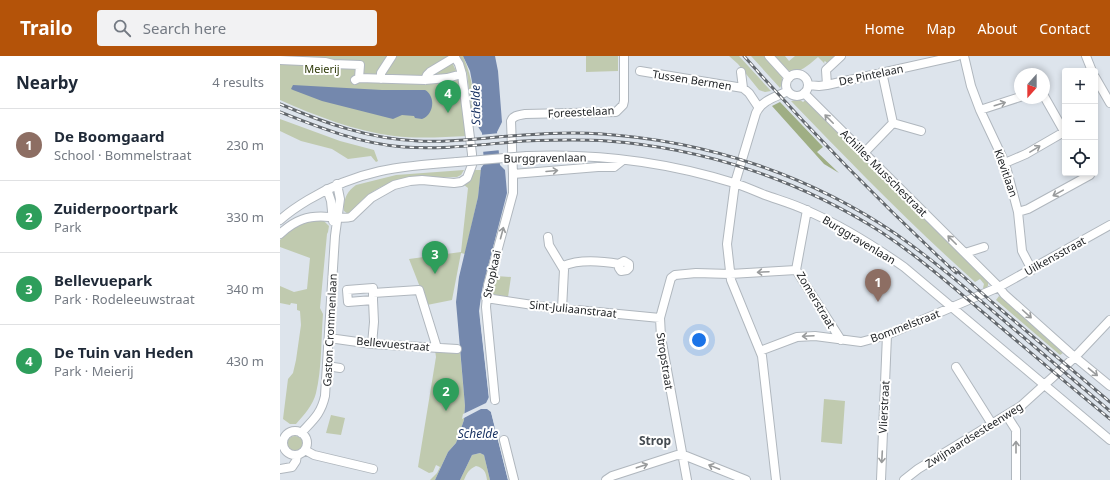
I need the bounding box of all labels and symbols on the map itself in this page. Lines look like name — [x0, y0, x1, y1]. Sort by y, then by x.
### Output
street label: De Pintelaan — [837, 60, 905, 89]
park label: Meierij — [304, 61, 340, 76]
street label: Tussen Bermen — [651, 66, 733, 93]
north arrow — [1014, 68, 1050, 104]
pin: 4 — [435, 80, 461, 113]
water label: Schelde — [467, 85, 484, 125]
one-way arrow — [994, 99, 1006, 107]
street label: Foreestelaan — [547, 102, 615, 121]
one-way arrow — [824, 114, 834, 124]
street label: Achilles Musschestraat — [838, 126, 931, 219]
one-way arrow — [1029, 145, 1040, 153]
street label: Kievitlaan — [991, 147, 1022, 199]
street label: Burggravenlaan — [503, 149, 587, 166]
one-way arrow — [545, 168, 558, 175]
one-way arrow — [1052, 189, 1064, 197]
street label: Burggravenlaan — [820, 212, 899, 267]
one-way arrow — [499, 227, 506, 240]
street label: Uilkensstraat — [1021, 233, 1088, 279]
one-way arrow — [947, 235, 957, 245]
pin: 3 — [422, 241, 448, 274]
street label: Stropkaai — [479, 248, 504, 299]
one-way arrow — [757, 268, 770, 275]
street label: Zomerstraat — [794, 269, 839, 331]
pin: 1 — [865, 269, 891, 302]
street label: Gaston Crommenlaan — [319, 273, 340, 387]
street label: Sint-Juliaanstraat — [529, 296, 617, 321]
street label: Bommelstraat — [868, 305, 942, 346]
one-way arrow — [1021, 310, 1032, 319]
your location — [689, 330, 709, 350]
street label: Stropstraat — [654, 331, 677, 391]
street label: Bellevuestraat — [356, 333, 430, 354]
one-way arrow — [802, 333, 815, 340]
one-way arrow — [1087, 367, 1098, 376]
pin: 2 — [433, 378, 459, 411]
street label: Vlierstraat — [875, 380, 892, 434]
street label: Zwijnaardsesteenweg — [922, 398, 1025, 471]
water label: Schelde — [458, 425, 498, 442]
district label: Strop — [639, 432, 671, 449]
one-way arrow — [1012, 441, 1020, 454]
one-way arrow — [878, 450, 885, 463]
one-way arrow — [636, 462, 649, 469]
one-way arrow — [708, 463, 720, 470]

